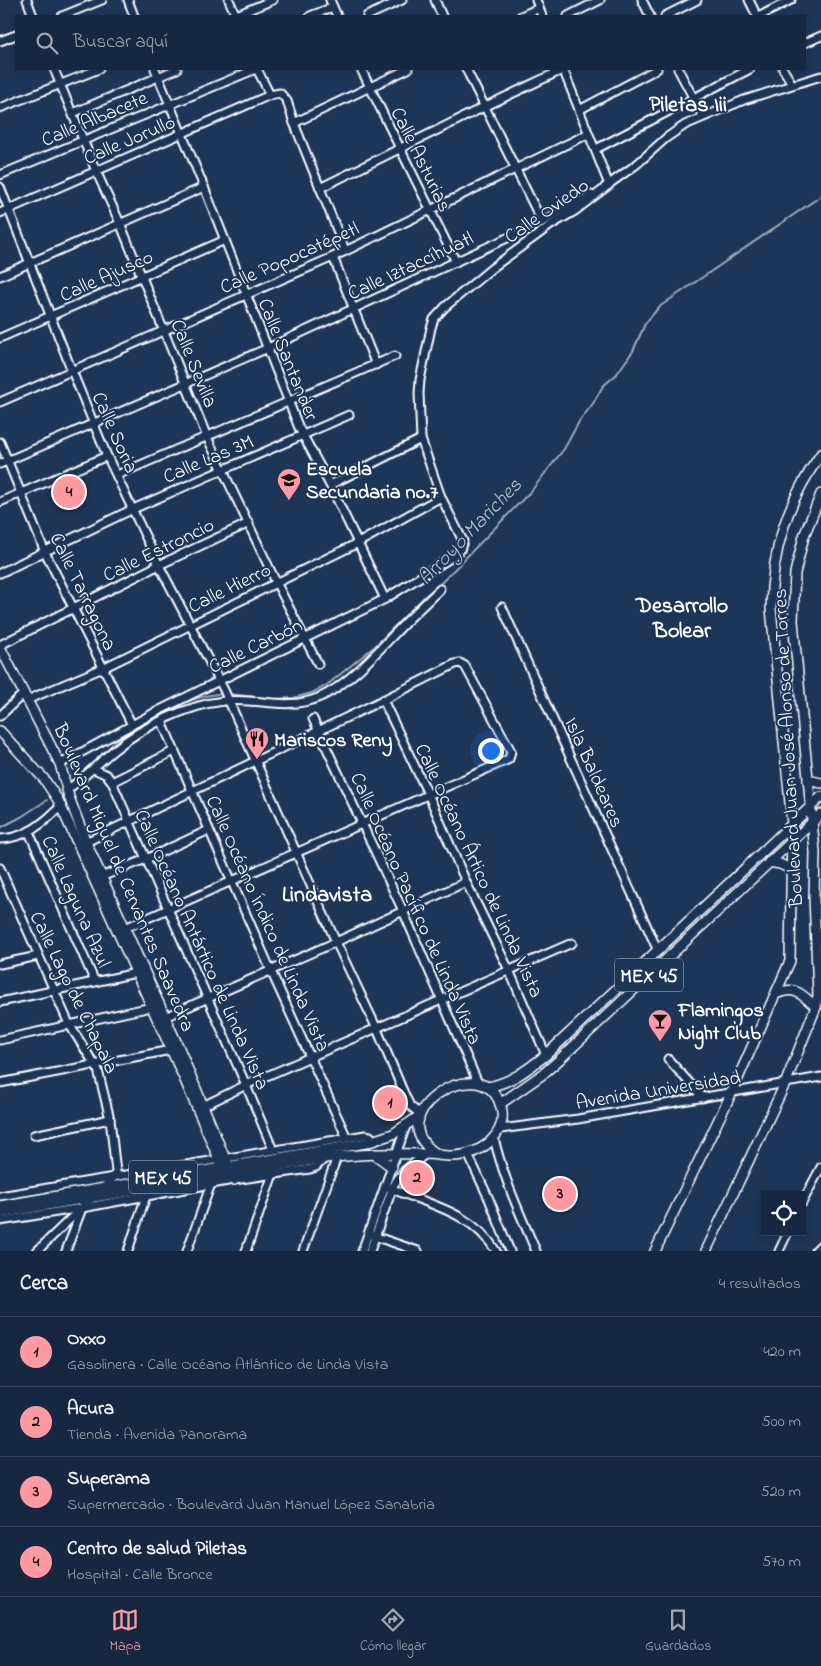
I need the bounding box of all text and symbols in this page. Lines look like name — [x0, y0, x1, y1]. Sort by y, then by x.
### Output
search box — [15, 15, 806, 70]
icon: search — [33, 29, 61, 57]
text: Buscar aquí — [73, 29, 168, 56]
street label: Calle Albacete — [37, 85, 153, 156]
district label: Piletas Iii — [649, 90, 727, 122]
street label: Calle Asturias — [382, 103, 458, 218]
street label: Calle Jorullo — [80, 109, 180, 174]
street label: Calle Oviedo — [499, 172, 596, 252]
street label: Calle Popocatépetl — [216, 216, 364, 303]
street label: Calle Iztaccíhuatl — [343, 225, 479, 309]
street label: Calle Ajusco — [56, 244, 158, 311]
street label: Calle Santander — [249, 294, 325, 426]
street label: Calle Sevilla — [162, 315, 224, 413]
street label: Calle Soria — [83, 388, 145, 478]
street label: Calle Las 3M — [159, 428, 259, 492]
place label: Escuela Secundaria no.7 — [306, 456, 439, 508]
school or university icon: Escuela Secundaria no.7 — [276, 467, 302, 501]
water label: Arroyo Mariches — [411, 472, 530, 593]
pin: 4 — [53, 473, 85, 511]
street label: Calle Estroncio — [98, 512, 220, 591]
street label: Calle Tarragona — [40, 528, 123, 656]
street label: Calle Hierro — [184, 557, 277, 622]
street label: Boulevard Juan José Alonso de Torres — [767, 588, 812, 909]
district label: Desarrollo Bolear — [635, 591, 728, 648]
street label: Calle Carbón — [204, 612, 308, 682]
street label: Isla Baldeares — [555, 713, 630, 833]
street label: Boulevard Miguel de Cervantes Saavedra — [43, 718, 201, 1037]
restaurant icon: Mariscos Reny — [244, 726, 270, 760]
place label: Mariscos Reny — [274, 727, 392, 757]
your location — [478, 738, 504, 764]
street label: Calle Océano Ártico de Linda Vista — [406, 739, 549, 1003]
street label: Calle Océano Pacífico de Linda Vista — [341, 768, 488, 1050]
street label: Calle Océano Índico de Linda Vista — [197, 791, 336, 1057]
street label: Calle Océano Antártico de Linda Vista — [126, 805, 276, 1095]
street label: Calle Laguna Azul — [32, 831, 117, 973]
district label: Lindavista — [282, 880, 372, 912]
street label: Calle Lago de Chapala — [20, 907, 125, 1080]
road number: MEX 45 — [615, 958, 683, 992]
place label: Flamingos Night Club — [677, 997, 764, 1050]
bar icon: Flamingos Night Club — [647, 1008, 673, 1042]
street label: Avenida Universidad — [574, 1064, 743, 1119]
pin: 1 — [374, 1084, 406, 1122]
pin: 2 — [401, 1159, 433, 1197]
road number: MEX 45 — [129, 1160, 197, 1194]
pin: 3 — [544, 1175, 576, 1213]
map controls — [761, 1191, 806, 1236]
button: locate — [761, 1191, 806, 1236]
text: Cerca — [20, 1269, 68, 1299]
text: 4 resultados — [719, 1272, 801, 1296]
text: Oxxo — [67, 1326, 106, 1353]
text: 1 — [33, 1340, 39, 1364]
text: 420 m — [763, 1340, 801, 1364]
text: Gasolinera · Calle Océano Atlántico de Linda Vista — [67, 1353, 388, 1377]
text: Acura — [67, 1396, 114, 1423]
text: 2 — [32, 1410, 40, 1434]
text: 500 m — [762, 1410, 801, 1434]
text: Tienda · Avenida Panorama — [67, 1423, 247, 1447]
text: Superama — [67, 1466, 150, 1493]
text: 3 — [33, 1480, 39, 1504]
text: 520 m — [761, 1480, 801, 1504]
text: Supermercado · Boulevard Juan Manuel López Sanabria — [67, 1493, 435, 1517]
text: Centro de salud Piletas — [67, 1536, 247, 1563]
text: 4 — [33, 1550, 39, 1574]
text: 570 m — [762, 1550, 801, 1574]
text: Hospital · Calle Bronce — [67, 1563, 213, 1587]
tab: Mapa — [110, 1606, 141, 1657]
tab: Cómo llegar — [360, 1606, 426, 1657]
tab: Guardados — [645, 1606, 711, 1657]

